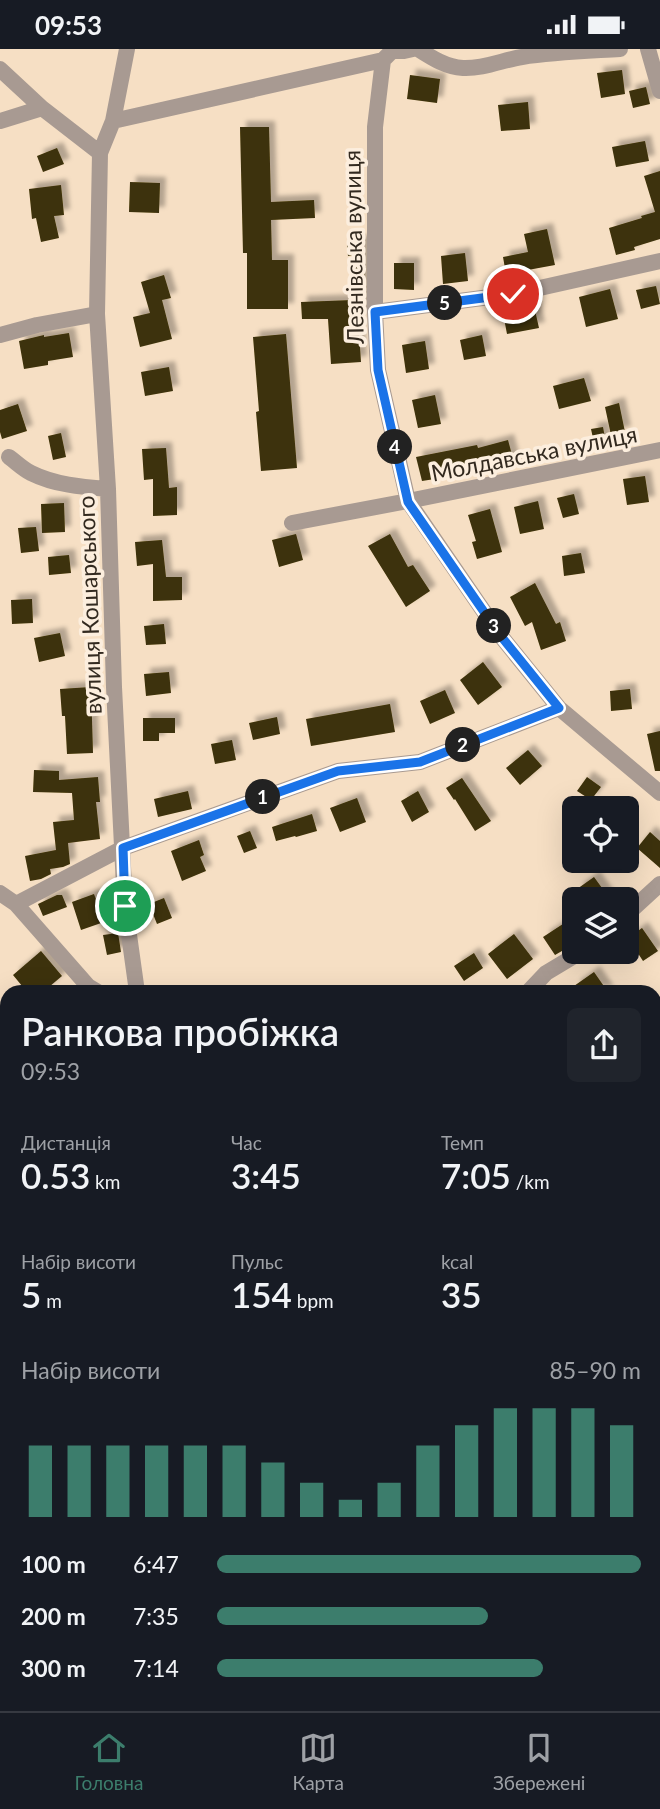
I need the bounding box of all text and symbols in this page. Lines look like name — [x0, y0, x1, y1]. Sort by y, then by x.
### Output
text: 09:53 — [35, 9, 102, 41]
street label: Лезнівська вулиця — [337, 150, 369, 345]
pin — [483, 264, 543, 324]
icon: check — [494, 275, 532, 313]
pin: 5 — [428, 285, 462, 321]
text: 5 — [439, 291, 450, 314]
street label: Молдавська вулиця — [429, 419, 639, 487]
pin: 4 — [378, 429, 412, 465]
text: 4 — [389, 435, 400, 458]
street label: вулиця Кошарського — [71, 495, 107, 715]
pin: 3 — [476, 609, 512, 643]
text: 3 — [488, 614, 499, 637]
pin: 2 — [446, 727, 480, 763]
text: 2 — [457, 733, 468, 756]
pin: 1 — [246, 779, 280, 815]
text: 1 — [257, 785, 268, 808]
map controls — [562, 796, 639, 964]
button: locate — [562, 796, 639, 873]
pin — [95, 876, 155, 936]
icon: arrive — [106, 887, 144, 925]
button: layers — [562, 887, 639, 964]
text: Ранкова пробіжка — [21, 1008, 339, 1054]
button: share — [567, 1008, 641, 1082]
text: 09:53 — [21, 1057, 80, 1085]
text: Дистанція — [21, 1131, 111, 1154]
text: Час — [231, 1131, 262, 1154]
text: Темп — [441, 1131, 484, 1154]
text: 0.53 — [21, 1154, 90, 1196]
text: 3:45 — [231, 1154, 301, 1196]
text: 7:05 — [441, 1154, 511, 1196]
text: km — [90, 1170, 120, 1193]
text: /km — [511, 1170, 550, 1193]
text: Набір висоти — [21, 1250, 136, 1273]
text: Пульс — [231, 1250, 283, 1273]
text: kcal — [441, 1250, 473, 1273]
text: 5 — [21, 1273, 41, 1315]
text: 154 — [231, 1273, 292, 1315]
text: 35 — [441, 1273, 482, 1315]
text: m — [41, 1289, 62, 1312]
text: bpm — [292, 1289, 334, 1312]
text: Набір висоти — [21, 1356, 160, 1384]
text: 85–90 m — [549, 1356, 641, 1384]
text: 100 m — [21, 1550, 86, 1578]
text: 6:47 — [133, 1550, 179, 1578]
text: 200 m — [21, 1602, 86, 1630]
text: 7:35 — [133, 1602, 179, 1630]
text: 300 m — [21, 1654, 86, 1682]
text: 7:14 — [133, 1654, 179, 1682]
tab: Головна — [75, 1729, 143, 1794]
tab: Карта — [293, 1729, 344, 1794]
tab: Збережені — [493, 1729, 585, 1794]

